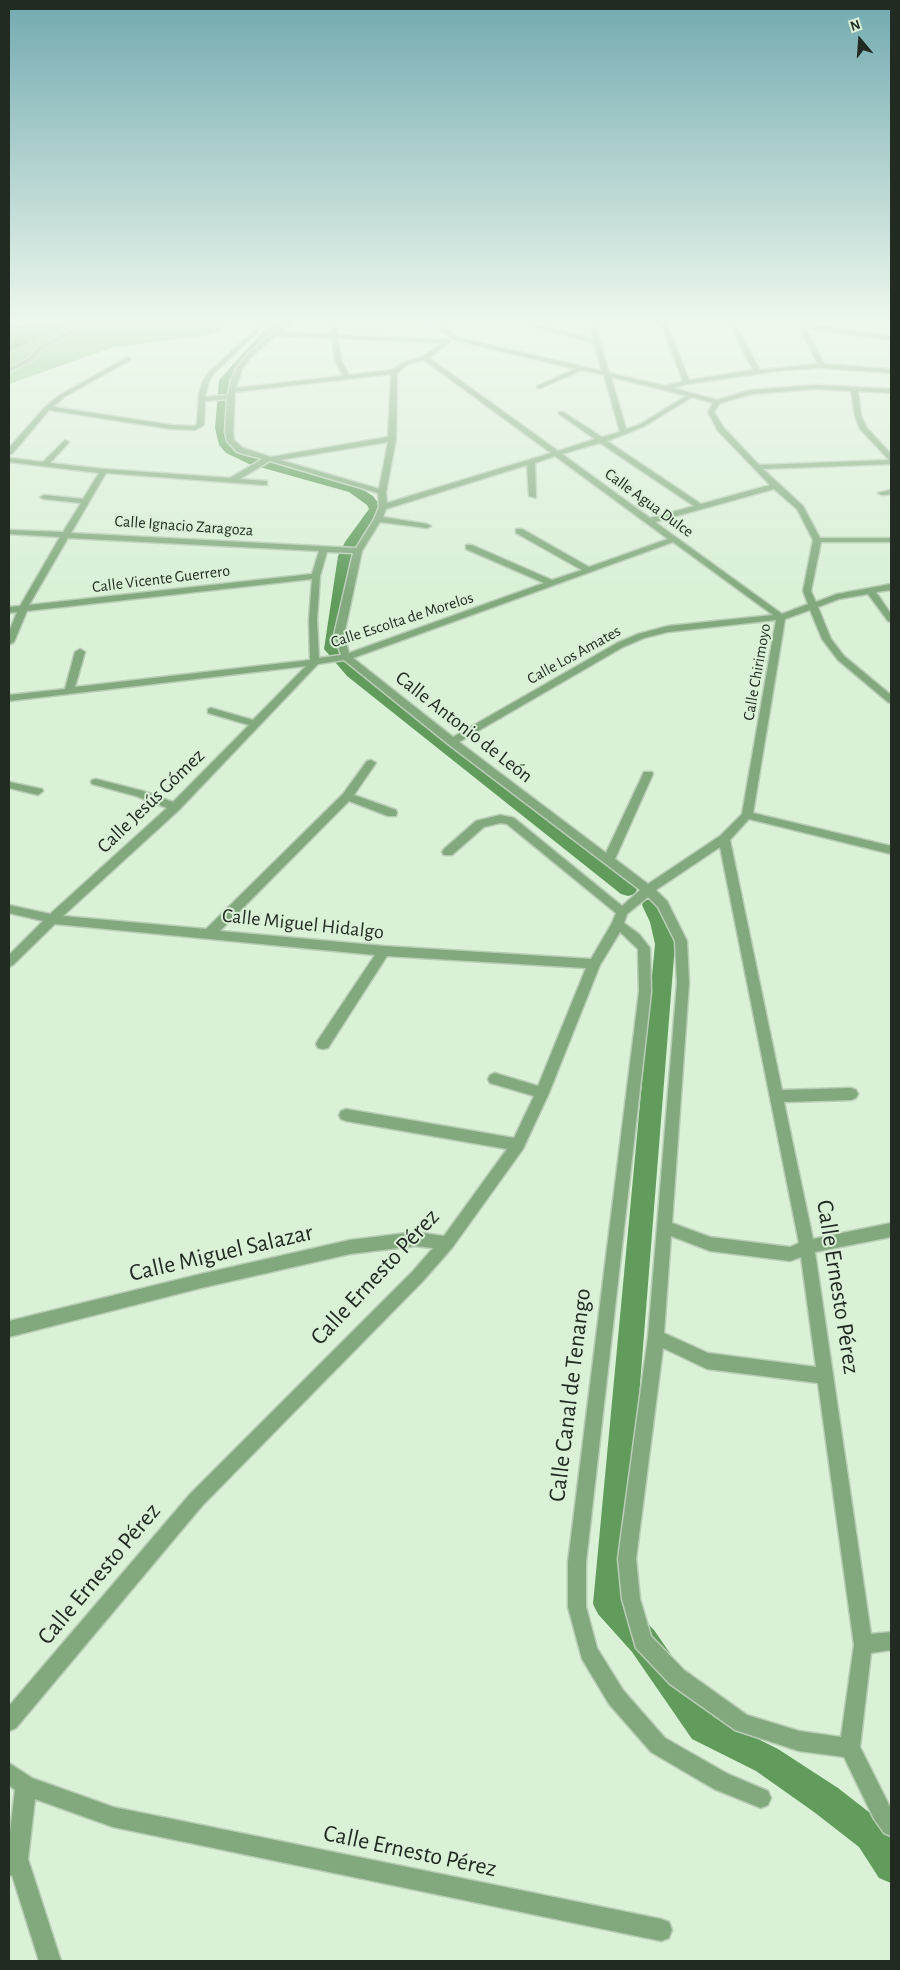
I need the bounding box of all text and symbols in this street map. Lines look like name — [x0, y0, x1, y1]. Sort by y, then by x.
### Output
north arrow — [835, 15, 885, 65]
text: N — [849, 18, 862, 34]
street label: Calle Agua Dulce — [601, 464, 697, 542]
street label: Calle Ignacio Zaragoza — [114, 512, 254, 540]
street label: Calle Vicente Guerrero — [91, 561, 231, 597]
street label: Calle Escolta de Morelos — [328, 588, 476, 652]
street label: Calle Los Amates — [524, 621, 624, 689]
street label: Calle Chirimoyo — [739, 622, 775, 722]
street label: Calle Antonio de León — [390, 666, 538, 788]
street label: Calle Jesús Gómez — [92, 744, 210, 858]
street label: Calle Miguel Hidalgo — [221, 904, 385, 944]
street label: Calle Ernesto Pérez — [810, 1198, 866, 1376]
street label: Calle Ernesto Pérez — [304, 1203, 446, 1351]
street label: Calle Miguel Salazar — [126, 1218, 316, 1288]
street label: Calle Canal de Tenango — [543, 1287, 597, 1503]
street label: Calle Ernesto Pérez — [31, 1497, 167, 1651]
street label: Calle Ernesto Pérez — [321, 1819, 499, 1883]

